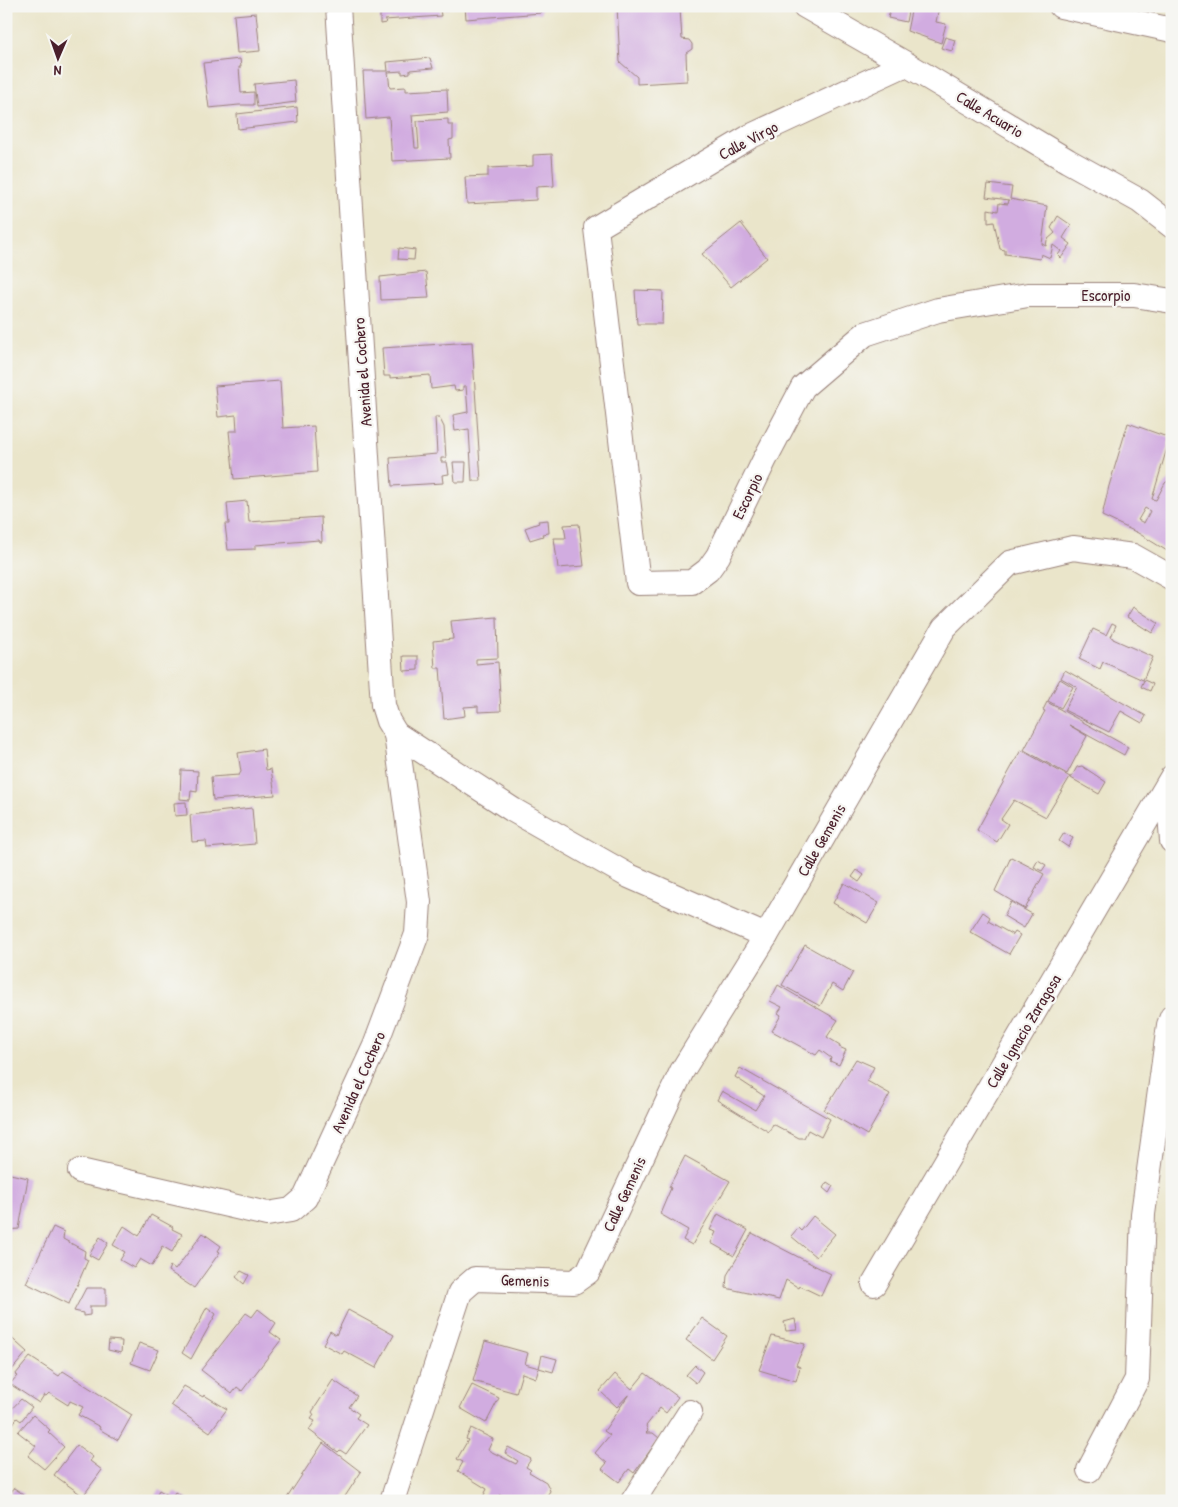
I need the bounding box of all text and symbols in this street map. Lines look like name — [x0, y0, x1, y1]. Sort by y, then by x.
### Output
north arrow — [32, 32, 82, 82]
text: N — [53, 62, 62, 81]
street label: Calle Acuario — [952, 85, 1028, 143]
street label: Calle Virgo — [714, 115, 782, 165]
street label: Escorpio — [1082, 284, 1131, 306]
street label: Avenida el Cochero — [347, 316, 377, 427]
street label: Escorpio — [726, 469, 768, 523]
street label: Calle Gemenis — [791, 800, 851, 880]
street label: Calle Ignacio Zaragosa — [980, 970, 1066, 1092]
street label: Avenida el Cochero — [326, 1027, 390, 1136]
street label: Calle Gemenis — [597, 1153, 651, 1235]
street label: Gemenis — [500, 1268, 550, 1292]

